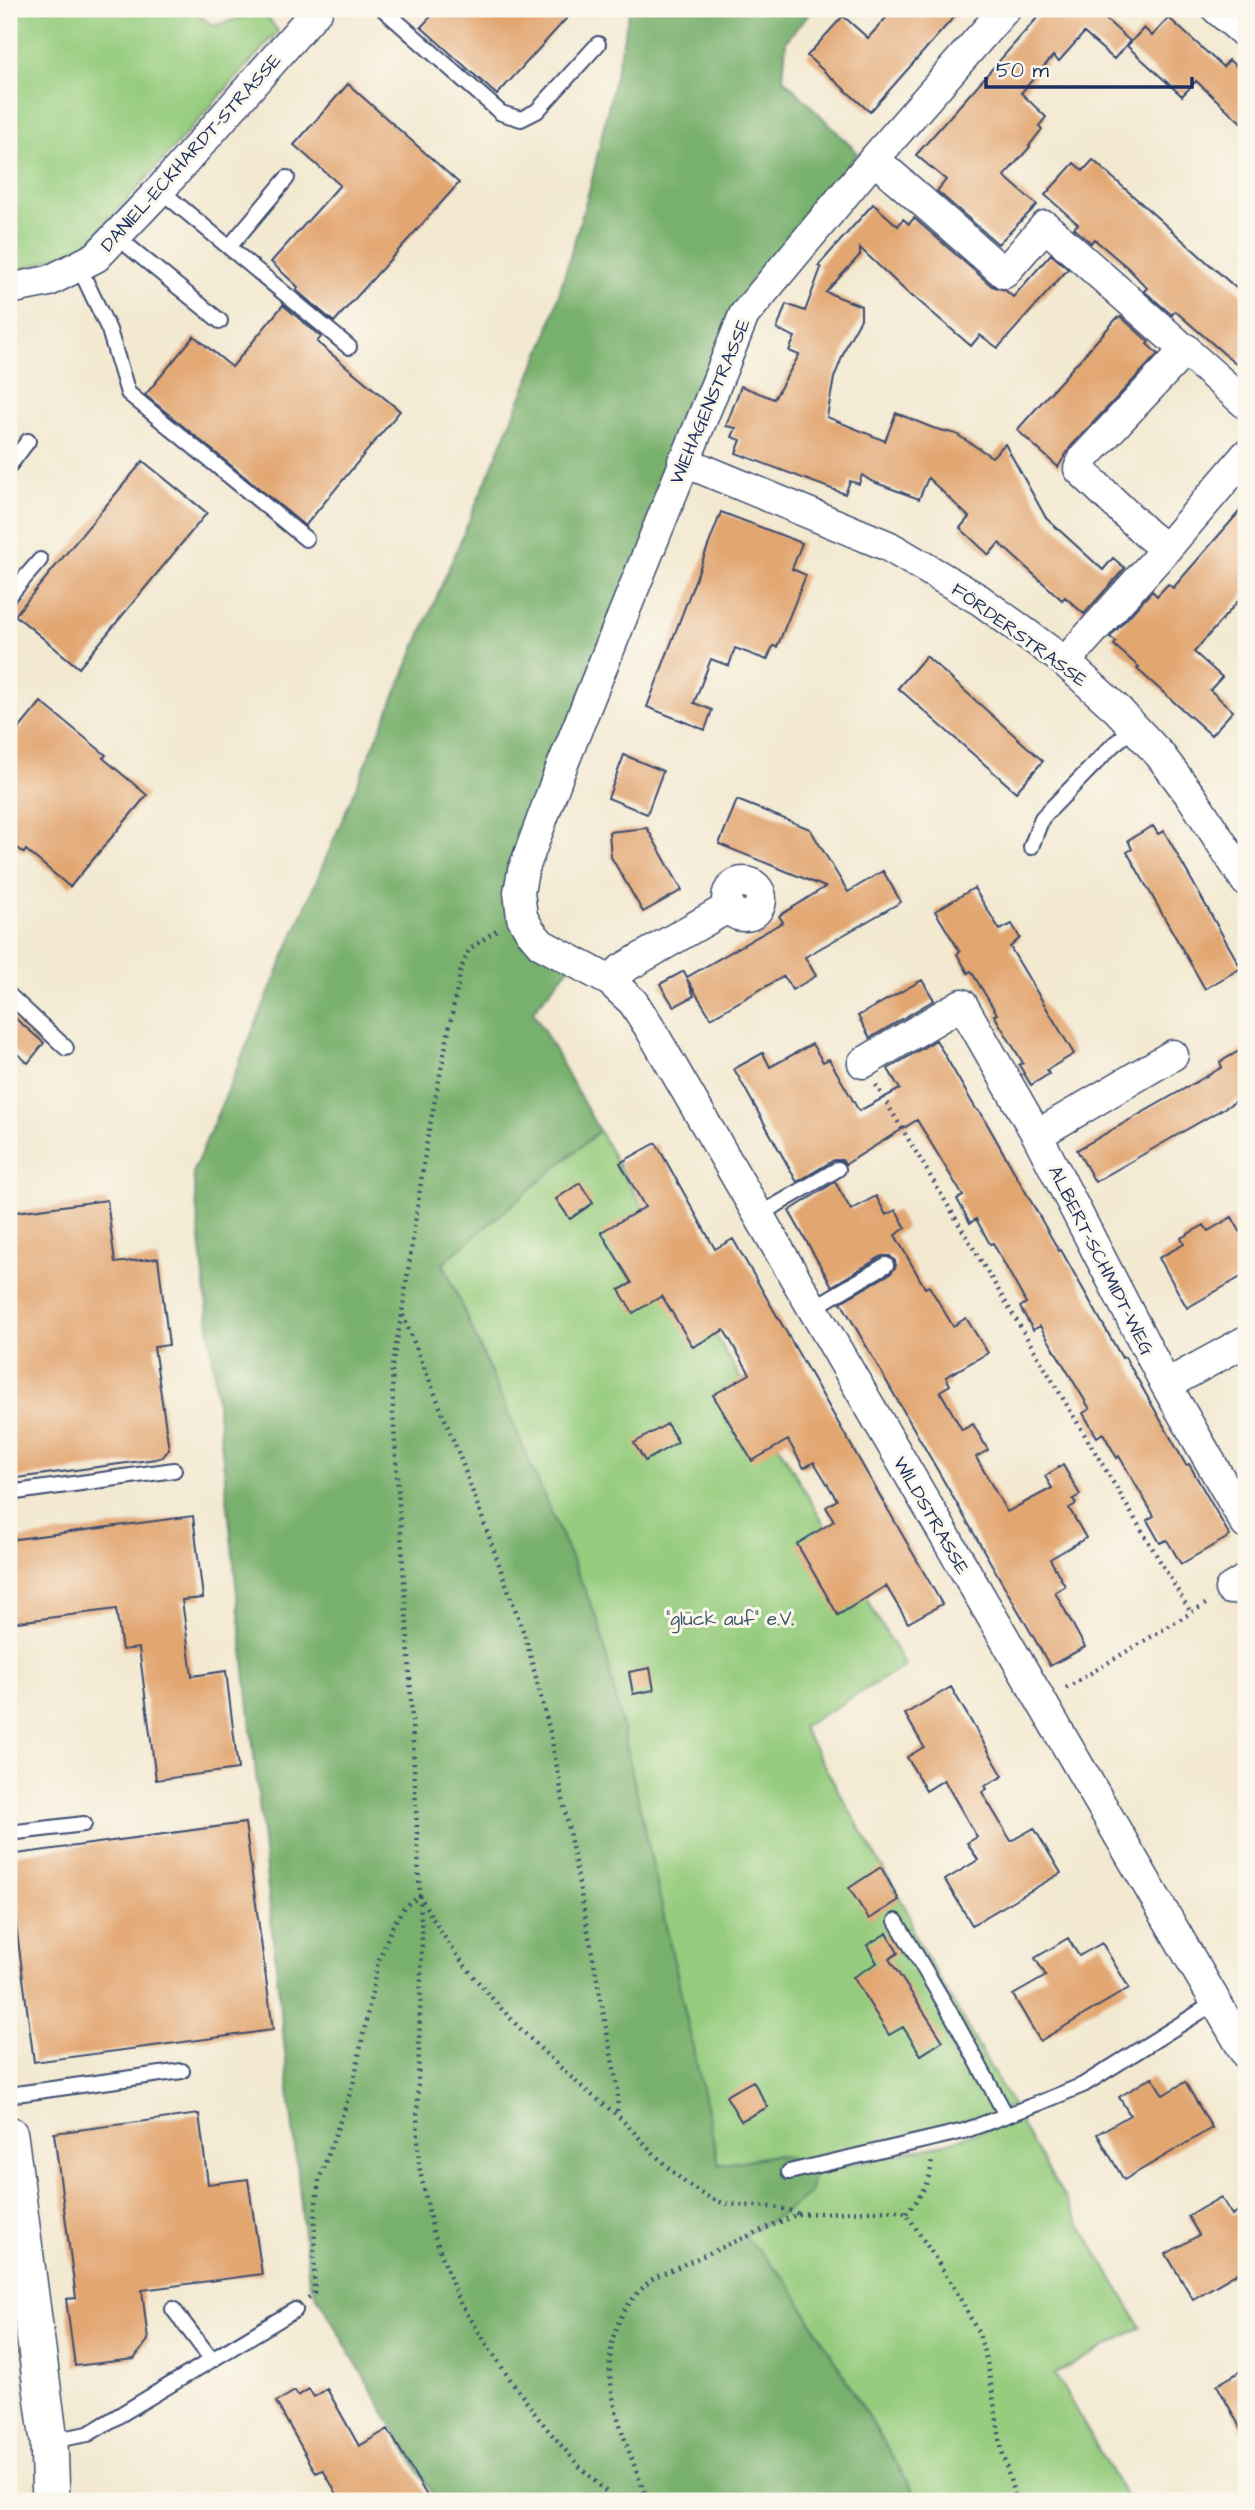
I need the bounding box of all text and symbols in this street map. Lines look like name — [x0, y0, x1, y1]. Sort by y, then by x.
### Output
scale bar — [986, 46, 1192, 90]
street label: DANIEL-ECKHARDT-STRASSE — [95, 48, 288, 258]
text: 50 m — [996, 56, 1050, 85]
street label: WIEHAGENSTRASSE — [663, 315, 757, 489]
street label: FÖRDERSTRASSE — [946, 577, 1093, 694]
street label: ALBERT-SCHMIDT-WEG — [1041, 1161, 1160, 1360]
street label: WILDSTRASSE — [886, 1452, 975, 1580]
park label: "glück auf" e.V. — [666, 1606, 794, 1634]

